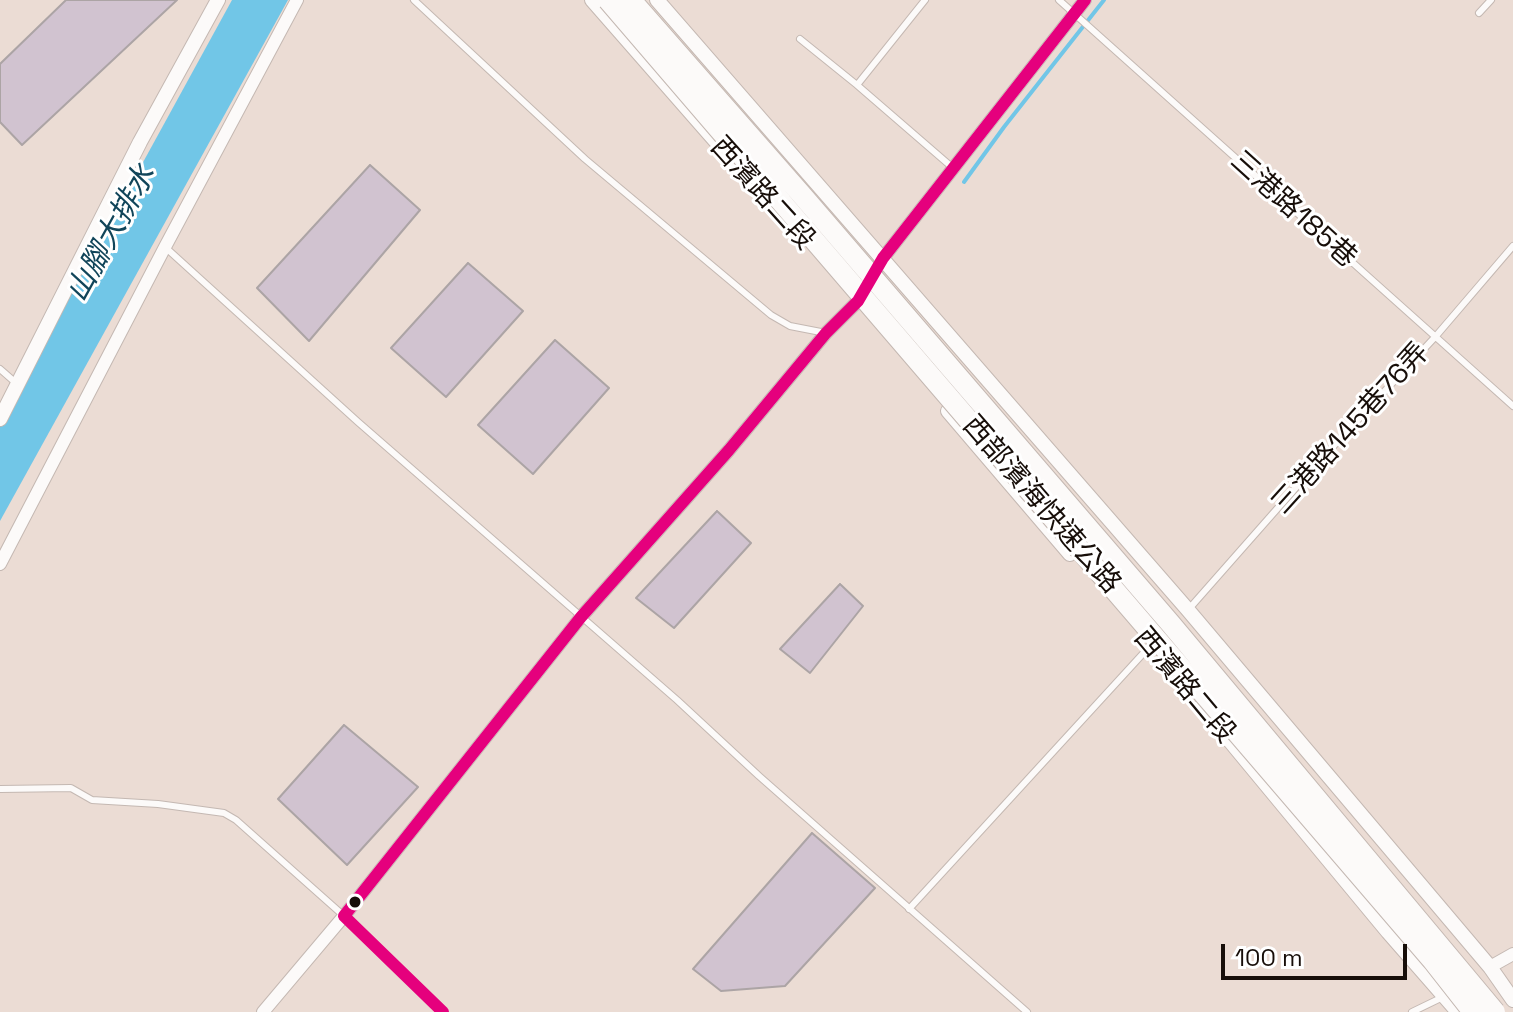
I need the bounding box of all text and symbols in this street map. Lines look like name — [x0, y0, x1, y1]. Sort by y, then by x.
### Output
street label: 西濱路二段 — [703, 131, 821, 257]
street label: 三港路185巷 — [1223, 145, 1363, 275]
water label: 山腳大排水 — [60, 160, 164, 308]
street label: 三港路145巷76弄 — [1265, 336, 1437, 522]
street label: 西部濱海快速公路 — [955, 409, 1127, 601]
street label: 西濱路二段 — [1126, 622, 1242, 750]
unlabelled marker — [347, 894, 363, 910]
scale bar — [1225, 928, 1411, 978]
text: 100 m — [1235, 942, 1303, 973]

